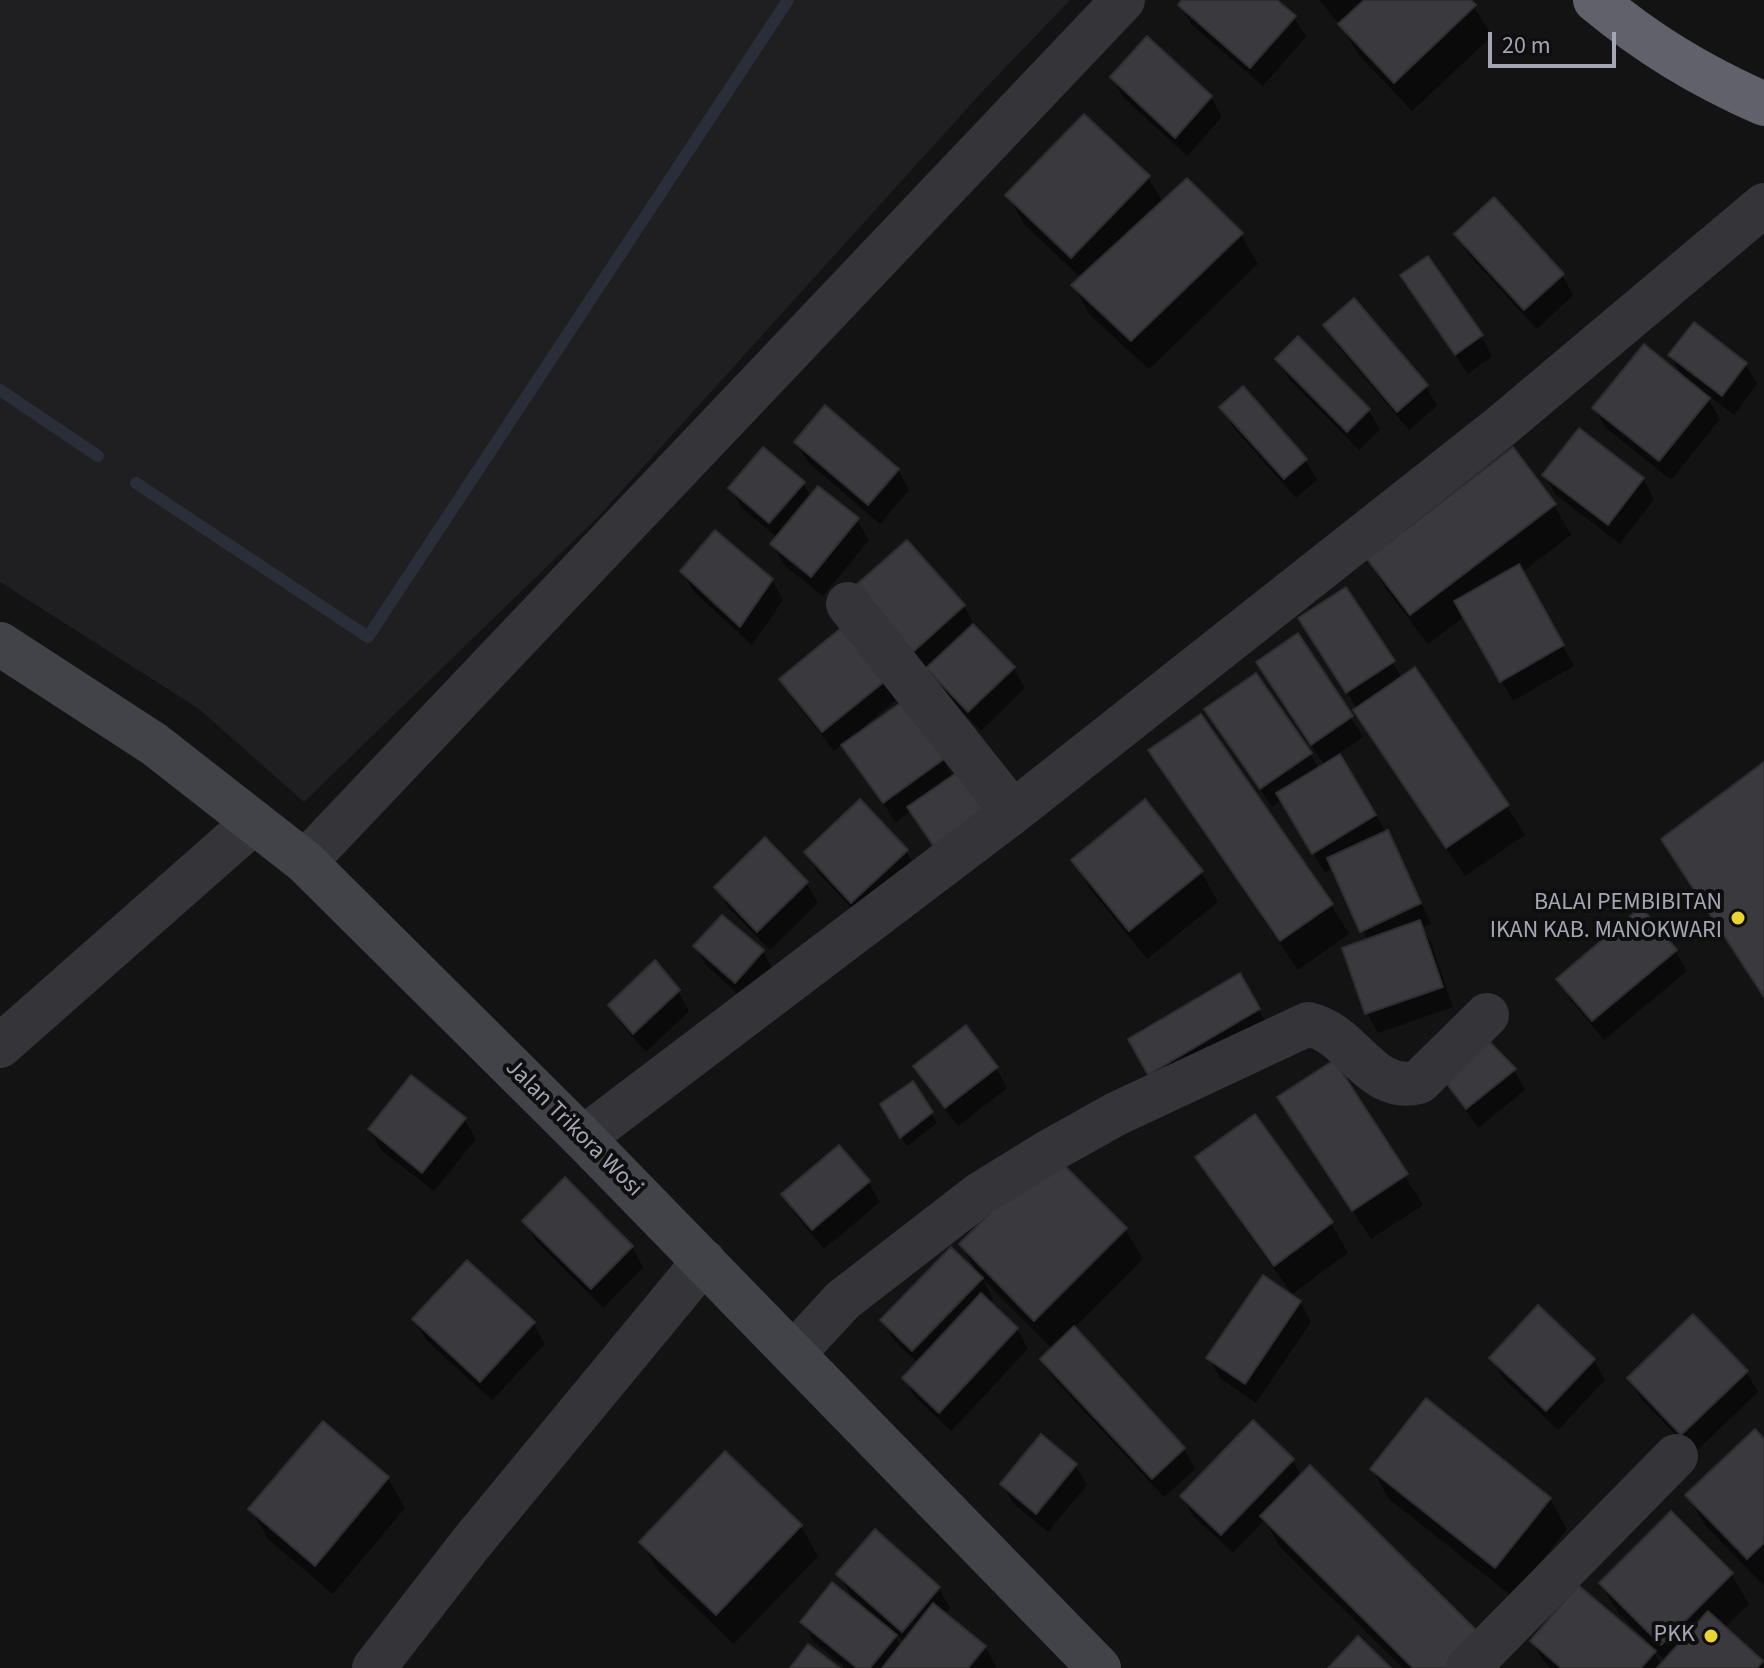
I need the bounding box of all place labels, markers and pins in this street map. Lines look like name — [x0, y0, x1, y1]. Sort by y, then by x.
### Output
place label: BALAI PEMBIBITAN IKAN KAB. MANOKWARI — [1490, 890, 1722, 946]
marker: BALAI PEMBIBITAN IKAN KAB. MANOKWARI — [1729, 909, 1747, 927]
place label: PKK — [1654, 1622, 1695, 1650]
marker: PKK — [1702, 1627, 1720, 1645]

